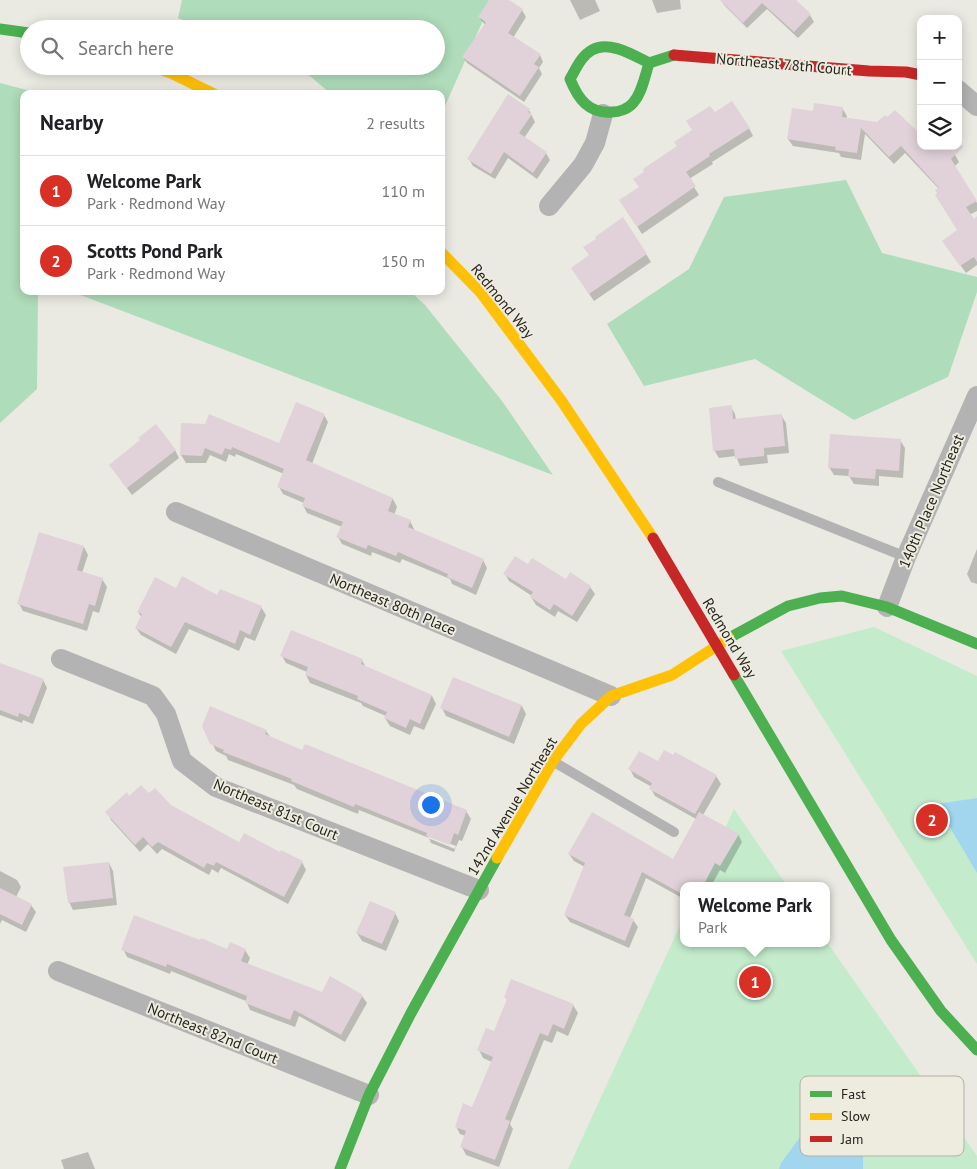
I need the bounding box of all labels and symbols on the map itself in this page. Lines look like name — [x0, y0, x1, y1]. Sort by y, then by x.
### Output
street label: Northeast 78th Court — [715, 49, 853, 79]
street label: Redmond Way — [467, 260, 539, 342]
street label: 140th Place Northeast — [894, 431, 968, 571]
street label: Northeast 80th Place — [327, 569, 459, 639]
street label: Redmond Way — [699, 594, 761, 682]
street label: 142nd Avenue Northeast — [463, 733, 561, 879]
street label: Northeast 81st Court — [211, 774, 341, 844]
your location — [418, 792, 444, 818]
pin: 2 — [916, 801, 948, 839]
pin: 1 — [739, 963, 771, 1001]
street label: Northeast 82nd Court — [145, 998, 281, 1068]
legend — [800, 1076, 964, 1156]
text: Fast — [841, 1085, 866, 1103]
text: Slow — [841, 1107, 871, 1125]
text: Jam — [840, 1130, 863, 1148]

